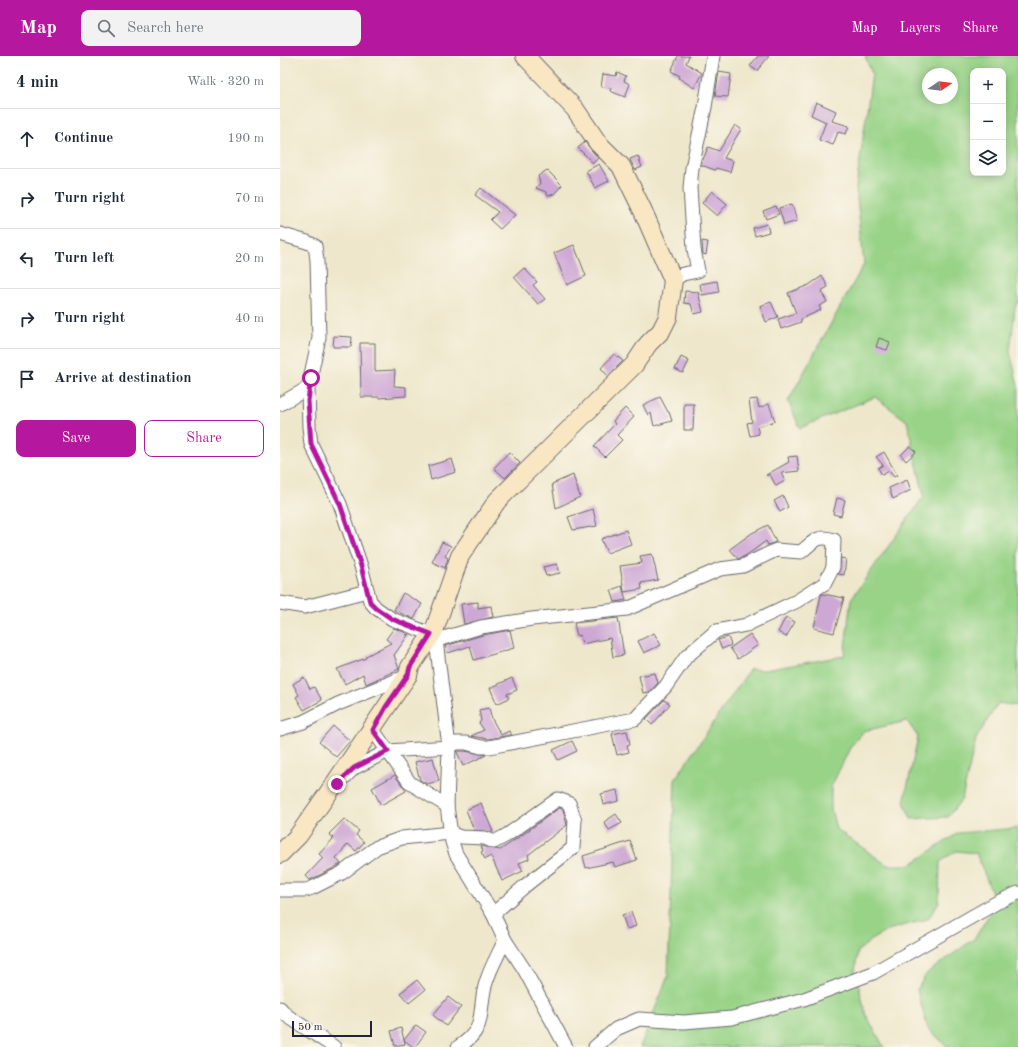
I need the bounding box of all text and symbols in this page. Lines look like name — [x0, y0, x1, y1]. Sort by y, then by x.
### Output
search box — [81, 10, 361, 46]
icon: search — [95, 17, 117, 39]
text: Map — [20, 19, 57, 38]
text: Search here — [127, 21, 204, 36]
text: Map — [852, 21, 878, 35]
text: Layers — [900, 21, 941, 35]
text: Share — [963, 21, 998, 35]
north arrow — [922, 68, 958, 104]
map controls — [970, 68, 1006, 176]
button: + — [970, 68, 1006, 104]
text: 4 min — [16, 74, 59, 91]
text: Walk · 320 m — [187, 75, 264, 88]
button: − — [970, 104, 1006, 140]
icon: ahead — [16, 128, 38, 150]
text: Continue — [54, 131, 113, 146]
text: 190 m — [227, 132, 264, 145]
button: layers — [970, 140, 1006, 176]
icon: right — [16, 188, 38, 210]
text: Turn right — [54, 191, 125, 206]
text: 70 m — [235, 192, 264, 205]
icon: left — [16, 248, 38, 270]
text: Turn left — [54, 251, 114, 266]
text: 20 m — [235, 252, 264, 265]
icon: right — [16, 308, 38, 330]
text: Turn right — [54, 311, 125, 326]
text: 40 m — [235, 312, 264, 325]
icon: arrive — [16, 368, 38, 390]
route start — [302, 369, 320, 387]
text: Arrive at destination — [54, 371, 192, 386]
button: Save — [16, 420, 136, 457]
button: Share — [144, 420, 264, 457]
route end — [328, 775, 346, 793]
scale bar — [292, 1019, 372, 1038]
text: 50 m — [298, 1022, 323, 1033]

